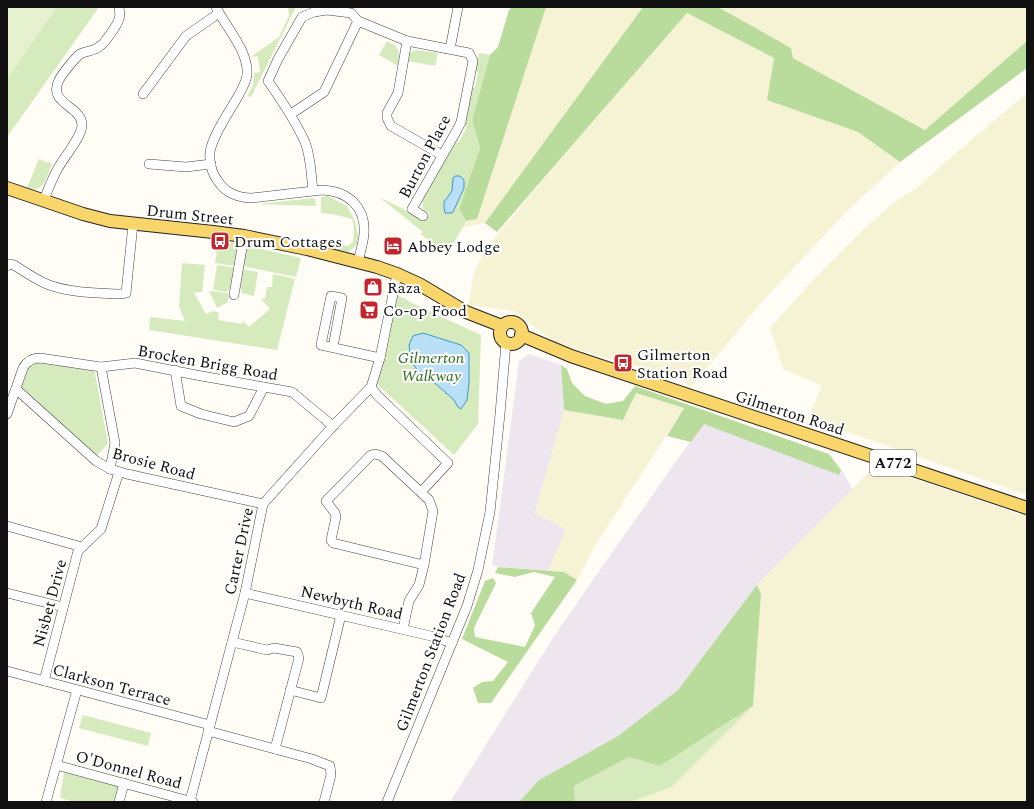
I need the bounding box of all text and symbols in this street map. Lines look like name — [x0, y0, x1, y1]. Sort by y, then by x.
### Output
street label: Burton Place — [393, 110, 457, 203]
street label: Drum Street — [145, 198, 235, 232]
bus stop icon: Drum Cottages — [209, 230, 231, 252]
place label: Drum Cottages — [234, 230, 342, 254]
hotel icon: Abbey Lodge — [382, 235, 404, 257]
place label: Abbey Lodge — [407, 235, 500, 259]
shop icon: Raza — [362, 276, 384, 298]
place label: Raza — [387, 276, 421, 300]
supermarket icon: Co-op Food — [358, 299, 380, 321]
place label: Co-op Food — [383, 299, 467, 323]
street label: Brocken Brigg Road — [136, 339, 280, 387]
place label: Gilmerton Station Road — [637, 343, 728, 385]
park label: Gilmerton Walkway — [398, 346, 465, 388]
bus stop icon: Gilmerton Station Road — [612, 352, 634, 374]
street label: Gilmerton Road — [732, 384, 847, 442]
street label: Brosie Road — [109, 441, 198, 487]
road number: A772 — [870, 450, 916, 476]
street label: Carter Drive — [218, 505, 260, 597]
street label: Nisbet Drive — [27, 557, 73, 650]
street label: Gilmerton Station Road — [390, 569, 472, 735]
street label: Newbyth Road — [298, 580, 405, 626]
street label: Clarkson Terrace — [50, 658, 174, 712]
street label: O'Donnel Road — [73, 744, 185, 796]

